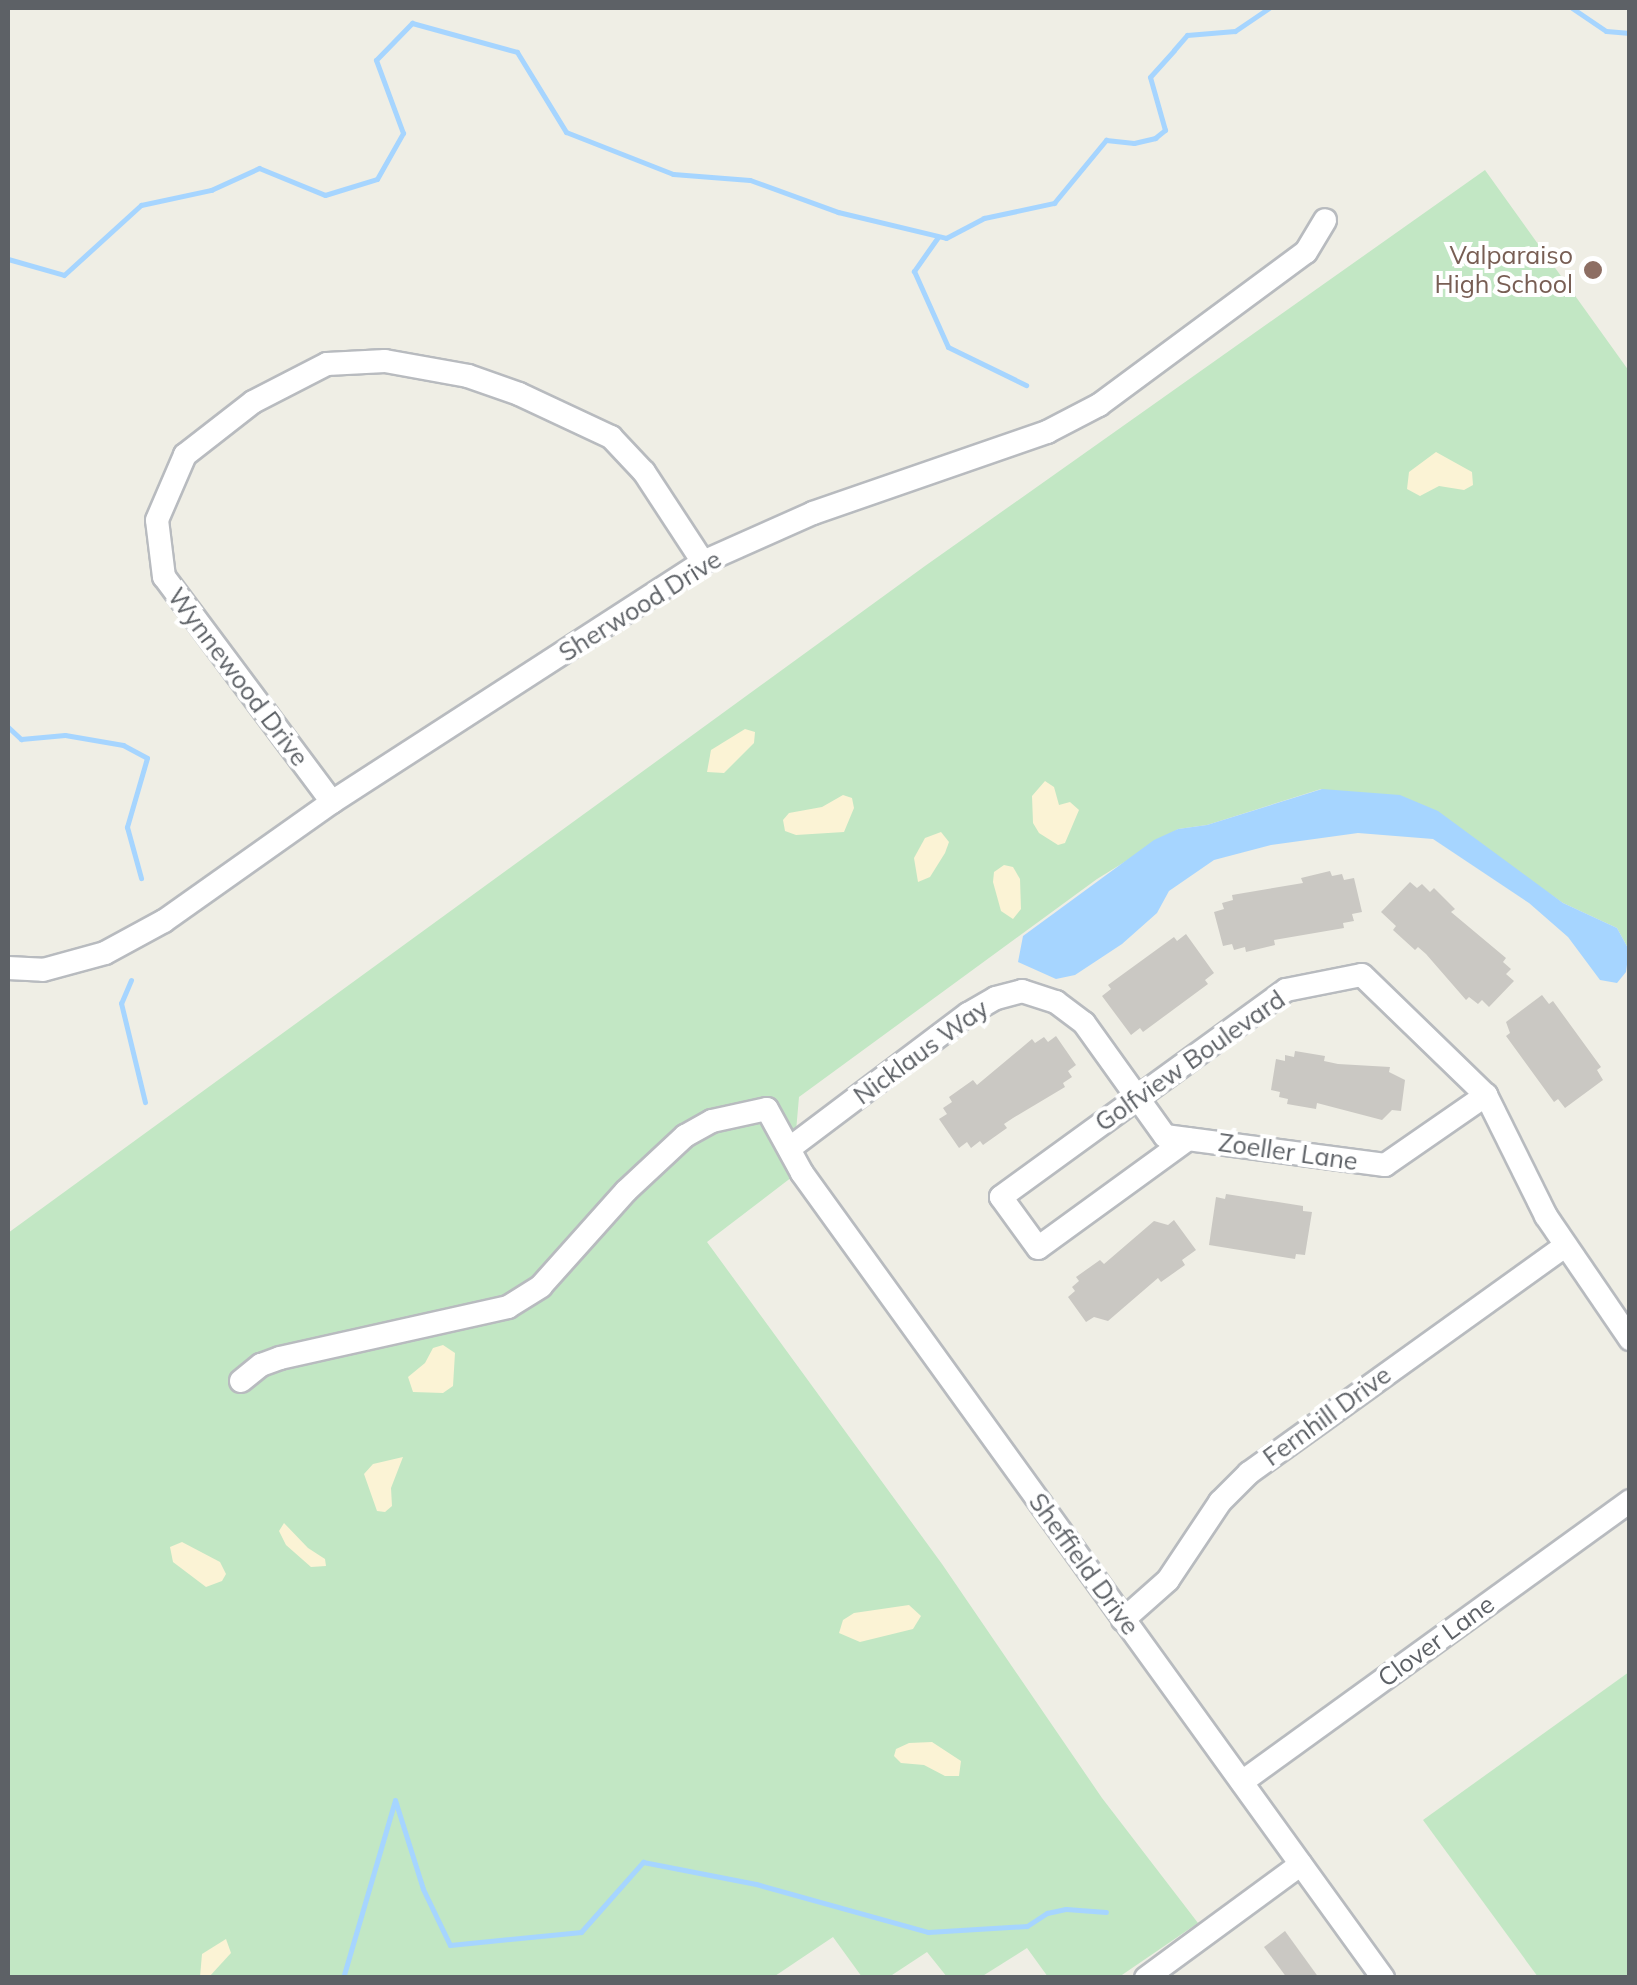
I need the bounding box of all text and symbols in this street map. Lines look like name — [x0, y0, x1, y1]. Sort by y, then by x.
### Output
place label: Valparaiso High School — [1435, 241, 1573, 300]
marker: Valparaiso High School — [1582, 259, 1604, 281]
street label: Sherwood Drive — [553, 544, 727, 668]
street label: Wynnewood Drive — [161, 582, 315, 772]
street label: Golfview Boulevard — [1089, 984, 1291, 1138]
street label: Nicklaus Way — [848, 993, 994, 1111]
street label: Zoeller Lane — [1216, 1127, 1360, 1177]
street label: Fernhill Drive — [1257, 1360, 1397, 1472]
street label: Sheffield Drive — [1023, 1487, 1145, 1641]
street label: Clover Lane — [1372, 1589, 1500, 1693]

